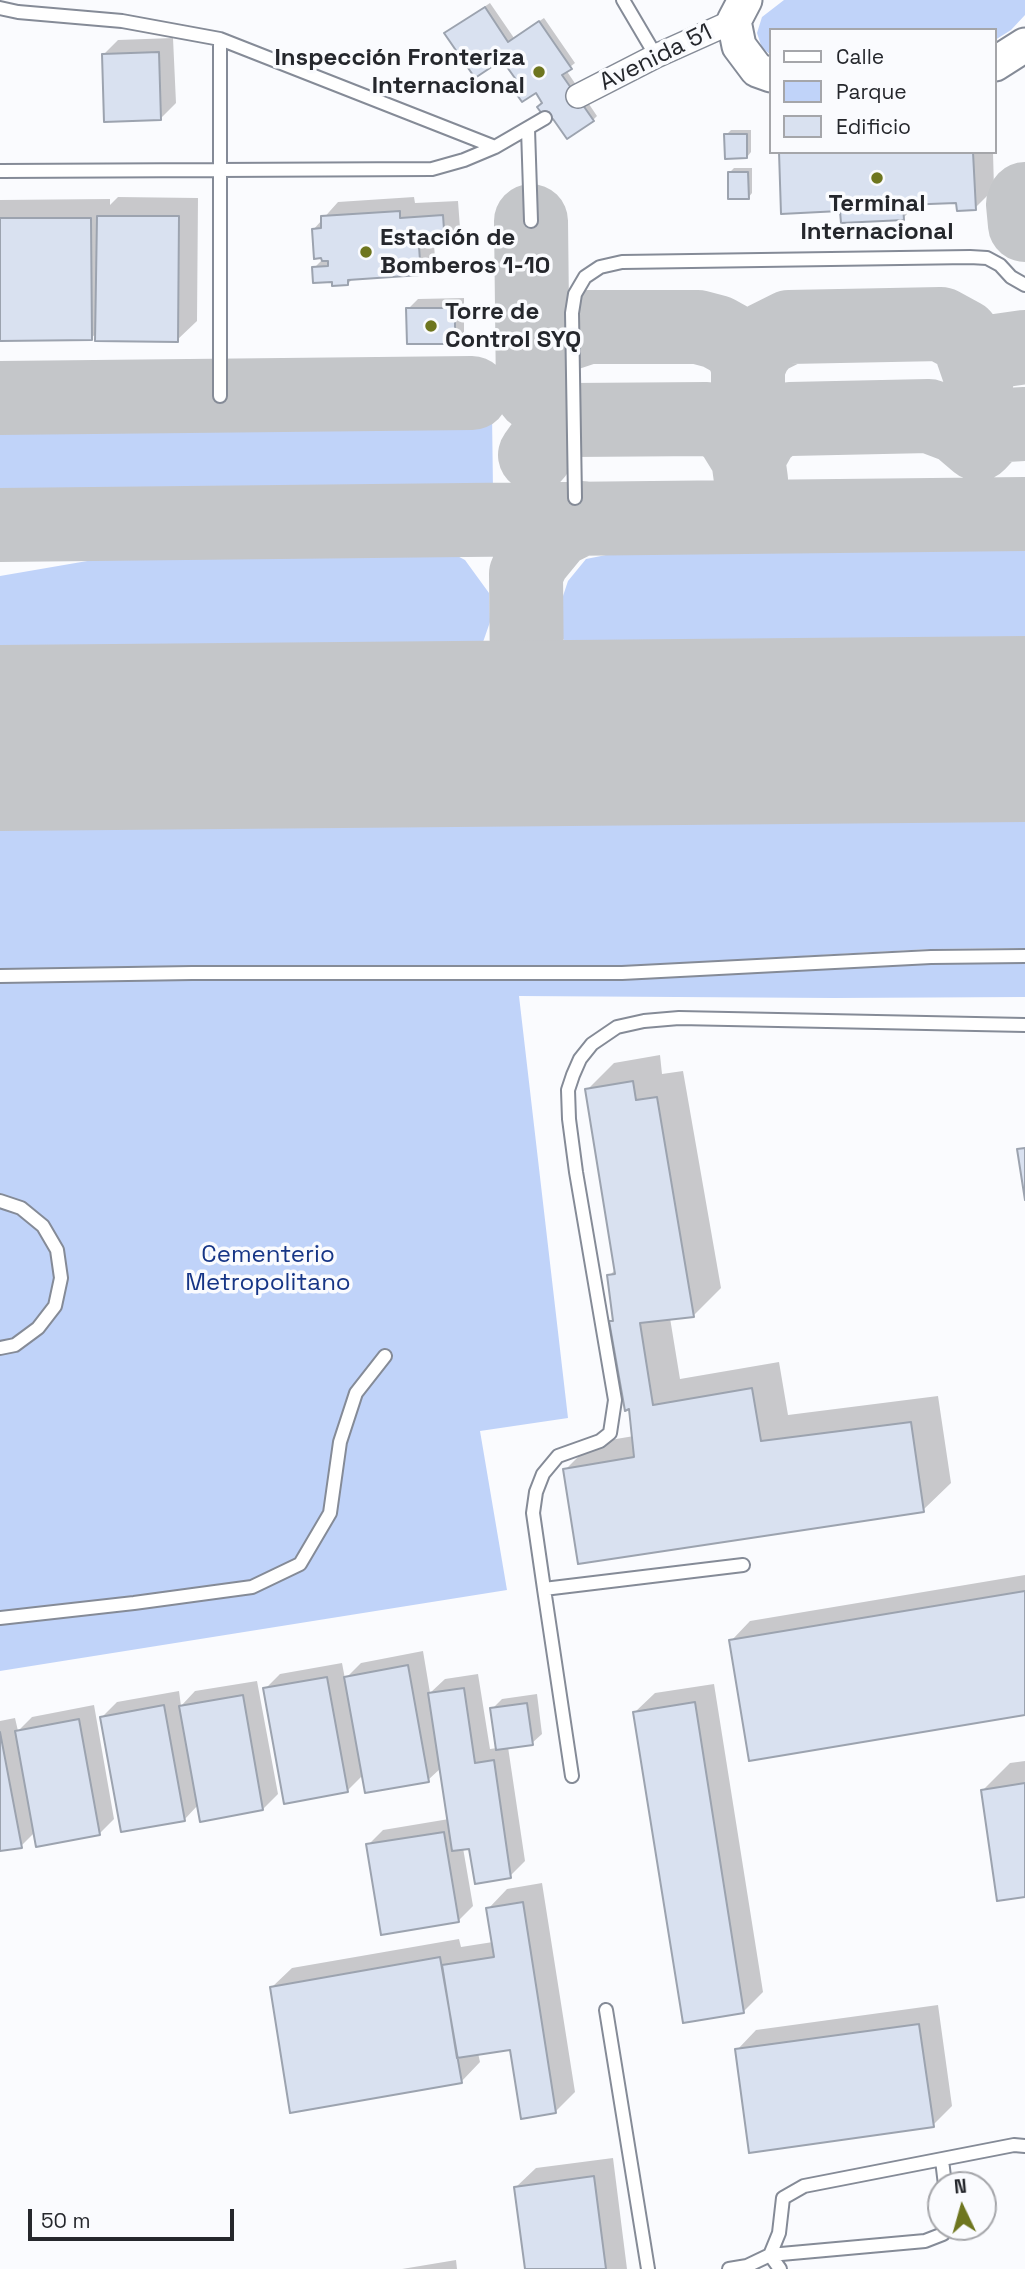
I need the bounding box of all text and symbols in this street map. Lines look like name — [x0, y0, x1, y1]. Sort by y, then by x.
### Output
street label: Avenida 51 — [595, 18, 717, 98]
legend — [769, 28, 997, 154]
text: Calle — [836, 43, 884, 70]
place label: Inspección Fronteriza Internacional — [274, 44, 525, 100]
marker: Inspección Fronteriza Internacional — [531, 64, 547, 80]
text: Parque — [836, 78, 907, 105]
text: Edificio — [836, 113, 911, 140]
marker: Terminal Internacional — [869, 170, 885, 186]
place label: Terminal Internacional — [800, 190, 954, 246]
place label: Estación de Bomberos 1-10 — [380, 224, 550, 280]
marker: Estación de Bomberos 1-10 — [358, 244, 374, 260]
place label: Torre de Control SYQ — [445, 298, 581, 354]
marker: Torre de Control SYQ — [423, 318, 439, 334]
park label: Cementerio Metropolitano — [185, 1241, 351, 1297]
north arrow — [927, 2171, 997, 2241]
text: N — [953, 2174, 968, 2200]
scale bar — [32, 2196, 238, 2240]
text: 50 m — [41, 2207, 91, 2234]

